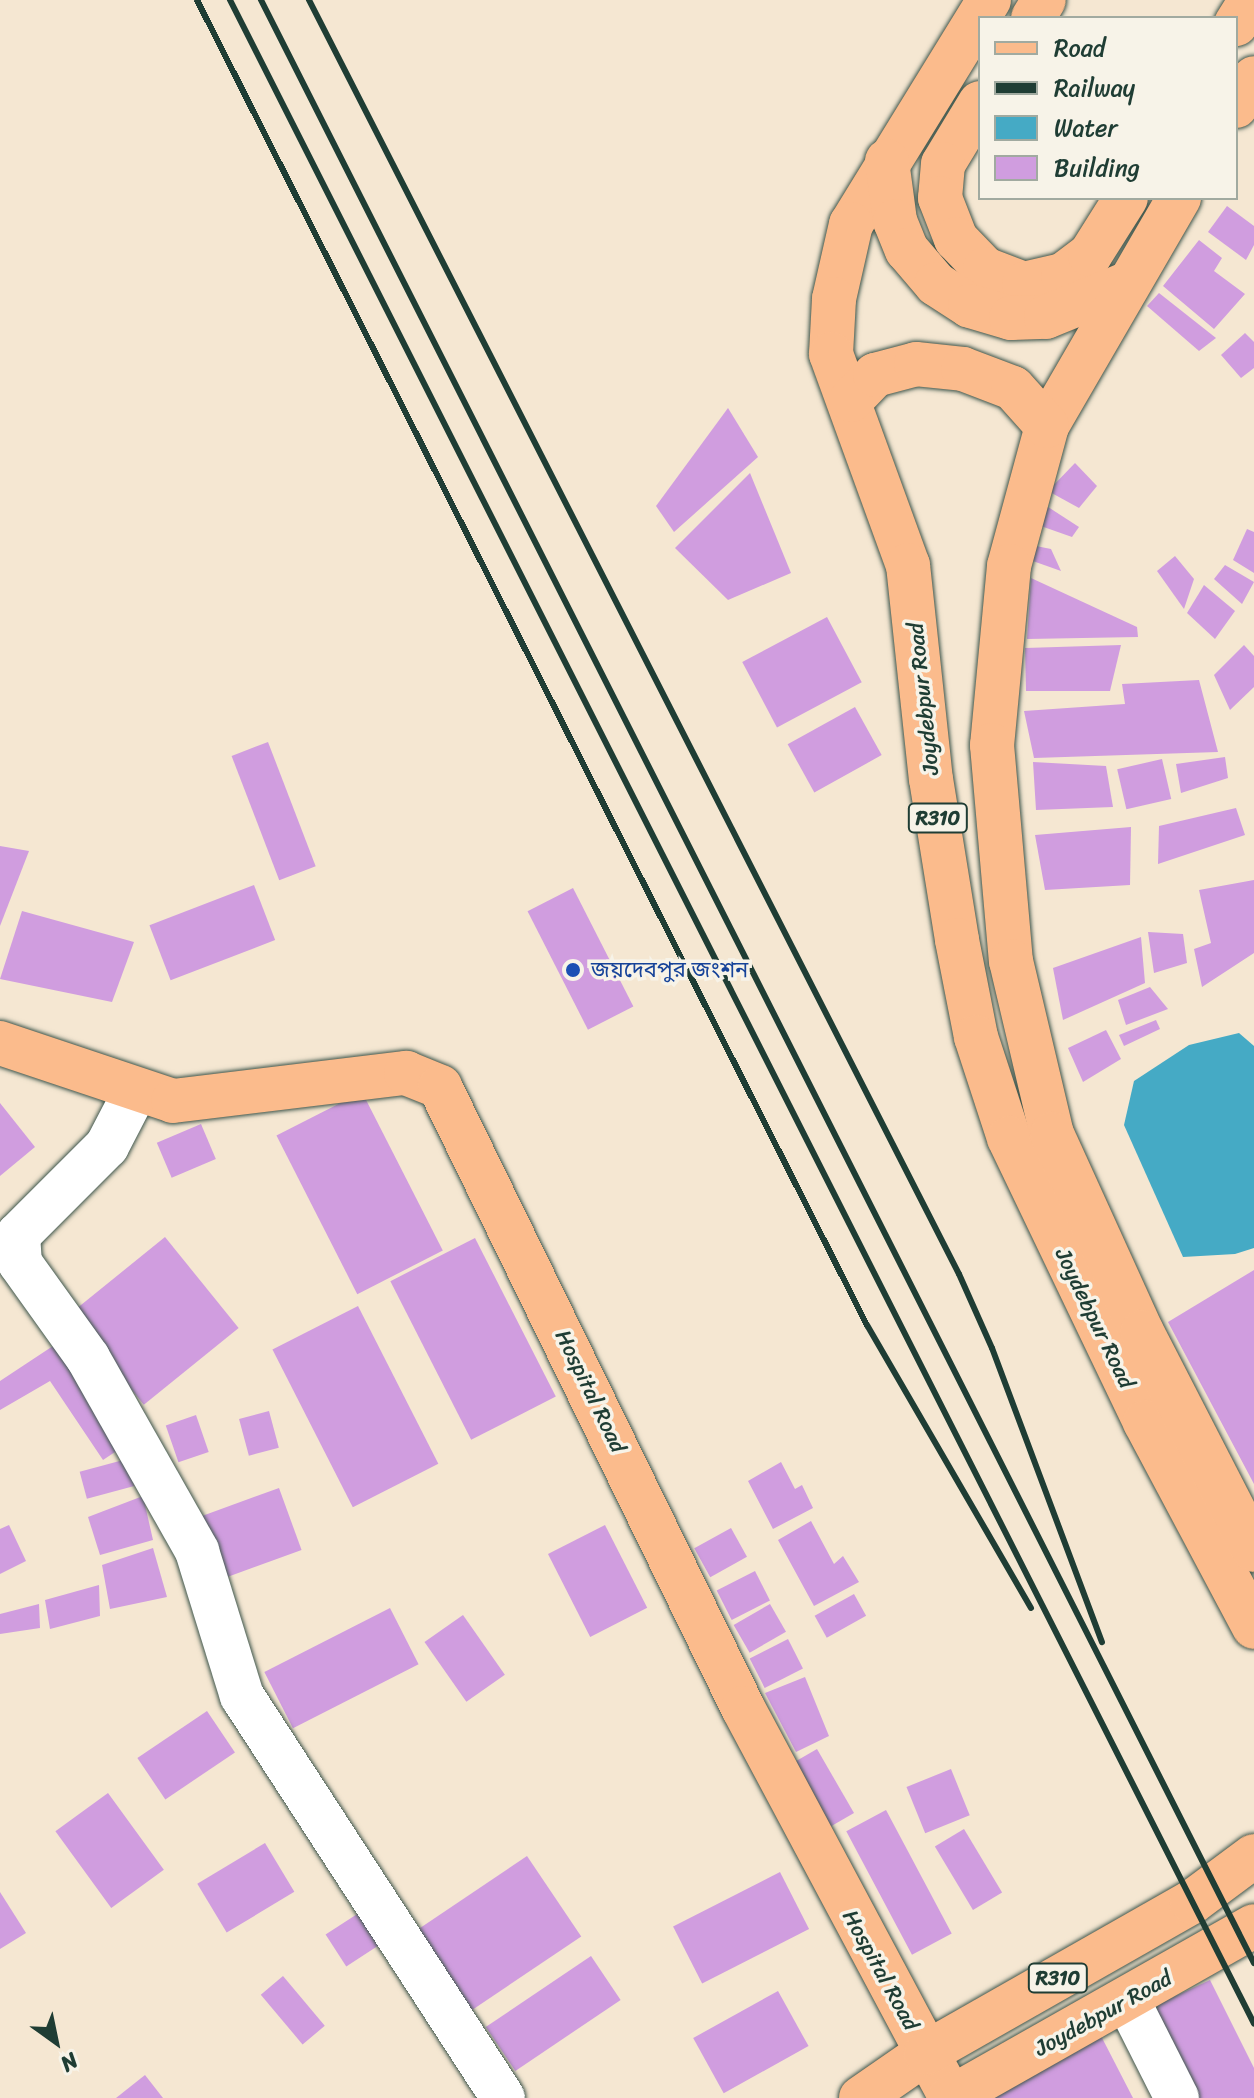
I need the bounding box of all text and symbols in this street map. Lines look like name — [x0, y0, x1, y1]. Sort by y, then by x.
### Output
legend — [978, 16, 1238, 200]
text: Road — [1054, 27, 1105, 69]
text: Railway — [1054, 67, 1135, 109]
text: Water — [1054, 107, 1117, 149]
text: Building — [1054, 147, 1140, 189]
street label: Joydebpur Road — [902, 622, 944, 776]
road number: R310 — [906, 802, 970, 834]
place label: জয়দেবপুর জংশন — [591, 957, 748, 983]
marker: জয়দেবপুর জংশন — [562, 959, 584, 981]
street label: Joydebpur Road — [1050, 1244, 1140, 1392]
street label: Hospital Road — [550, 1325, 632, 1457]
street label: Hospital Road — [837, 1905, 925, 2035]
road number: R310 — [1026, 1962, 1090, 1994]
street label: Joydebpur Road — [1030, 1964, 1176, 2062]
north arrow — [16, 2002, 96, 2082]
text: N — [52, 2042, 86, 2083]

